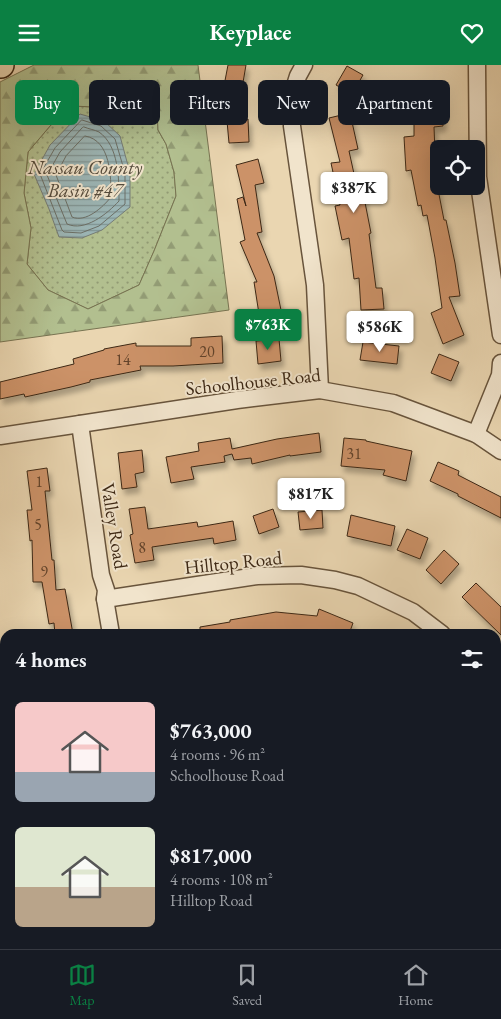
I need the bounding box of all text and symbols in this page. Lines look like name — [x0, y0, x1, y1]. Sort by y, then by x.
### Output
text: Keyplace — [210, 18, 291, 47]
icon: menu — [15, 19, 43, 47]
icon: heart — [458, 19, 486, 47]
chip: Buy — [15, 80, 79, 125]
chip: Rent — [89, 80, 160, 125]
chip: Filters — [170, 80, 248, 125]
chip: New — [258, 80, 328, 125]
chip: Apartment — [338, 80, 450, 125]
map controls — [430, 140, 485, 195]
button: locate — [430, 140, 485, 195]
water label: Nassau County Basin #47 — [27, 154, 142, 203]
pin: $387K — [319, 171, 389, 214]
text: $387K — [332, 177, 376, 198]
pin: $763K — [233, 309, 303, 351]
pin: $586K — [345, 311, 415, 353]
text: $763K — [246, 314, 290, 335]
text: $586K — [358, 316, 402, 337]
house number: 20 — [199, 341, 215, 362]
house number: 14 — [115, 349, 131, 370]
street label: Schoolhouse Road — [184, 362, 322, 401]
house number: 31 — [346, 443, 362, 464]
house number: 1 — [35, 471, 43, 492]
pin: $817K — [276, 477, 346, 520]
street label: Valley Road — [95, 481, 134, 571]
text: $817K — [289, 483, 333, 504]
house number: 5 — [34, 514, 42, 535]
house number: 8 — [138, 537, 146, 558]
street label: Hilltop Road — [183, 545, 283, 580]
house number: 9 — [40, 561, 48, 582]
icon: filters — [458, 645, 486, 673]
text: 4 homes — [15, 646, 87, 673]
text: $763,000 — [170, 717, 252, 744]
icon: home — [55, 722, 115, 782]
text: 4 rooms · 96 m² — [170, 744, 265, 765]
text: Schoolhouse Road — [170, 765, 284, 786]
text: $817,000 — [170, 842, 252, 869]
icon: home — [55, 847, 115, 907]
text: 4 rooms · 108 m² — [170, 869, 273, 890]
text: Hilltop Road — [170, 890, 253, 911]
tab: Map — [68, 961, 96, 1009]
tab: Saved — [232, 961, 262, 1009]
tab: Home — [398, 961, 433, 1009]

